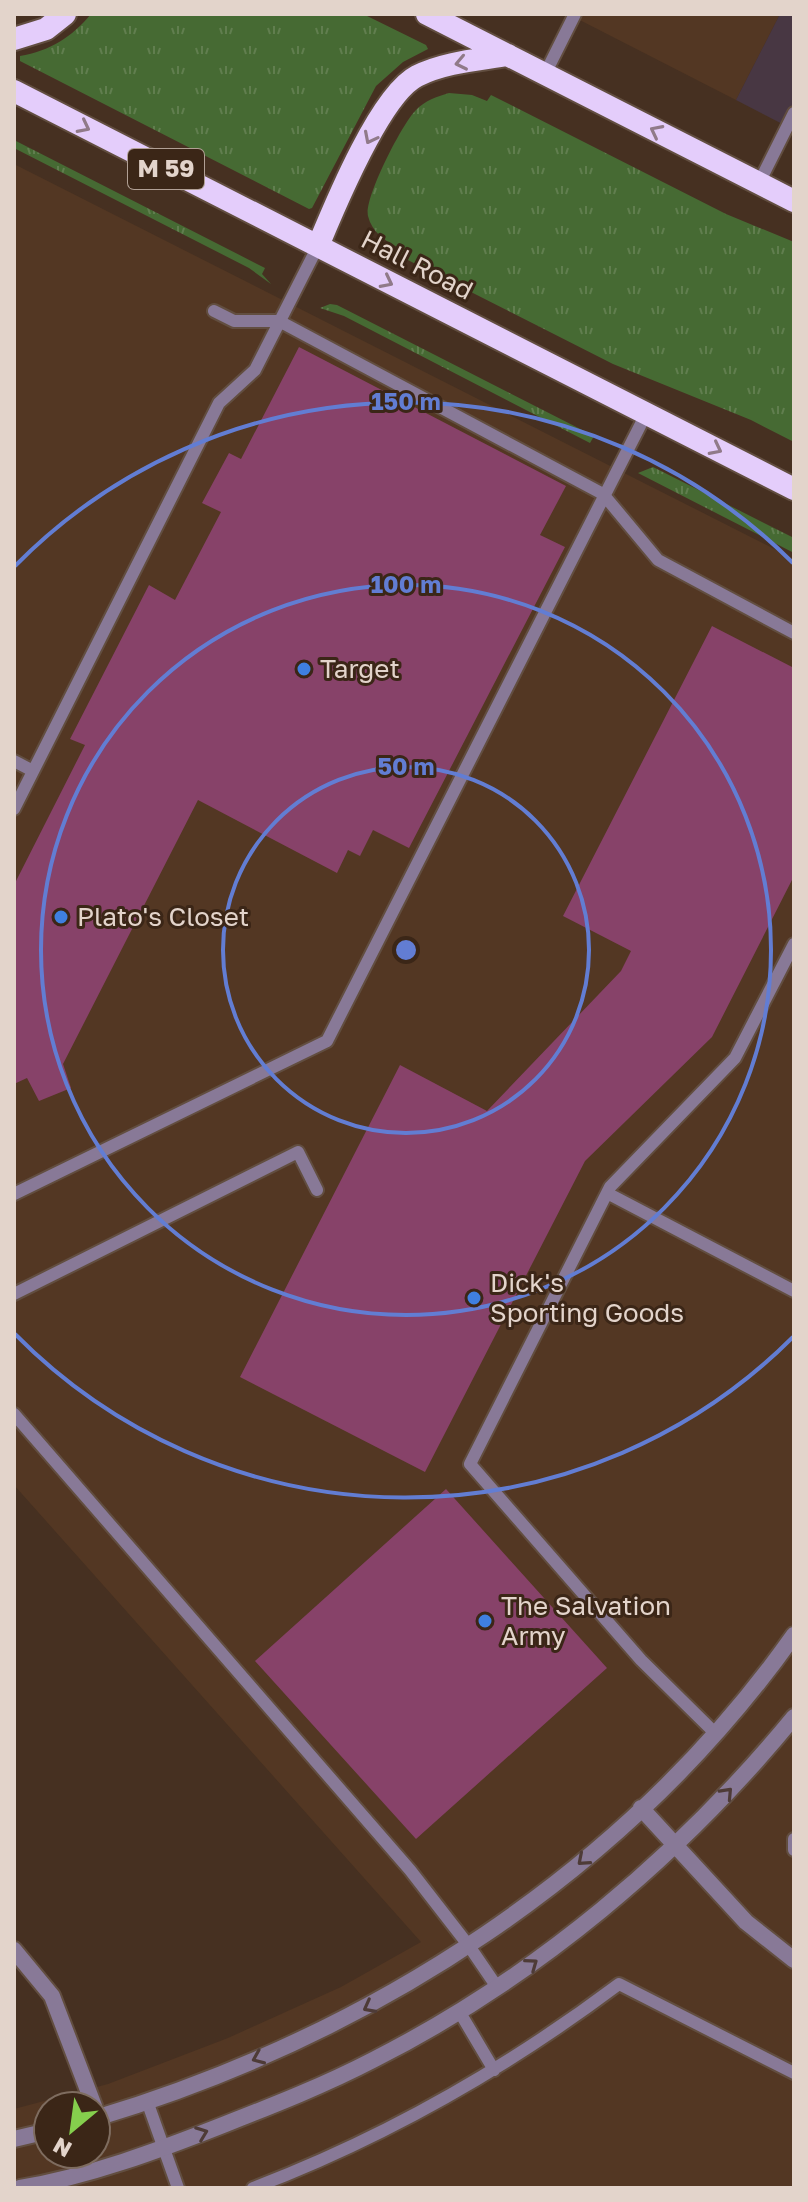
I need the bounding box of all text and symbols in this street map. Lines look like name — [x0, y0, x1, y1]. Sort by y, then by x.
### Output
one-way arrow — [455, 54, 469, 71]
one-way arrow — [75, 117, 90, 132]
one-way arrow — [649, 125, 664, 140]
one-way arrow — [364, 129, 379, 144]
road number: M 59 — [128, 149, 204, 189]
street label: Hall Road — [356, 223, 478, 306]
one-way arrow — [379, 272, 394, 287]
text: 150 m — [371, 386, 441, 415]
one-way arrow — [707, 439, 722, 455]
text: 100 m — [371, 569, 441, 598]
place label: Target — [320, 653, 400, 684]
marker: Target — [295, 660, 313, 678]
text: 50 m — [377, 751, 435, 780]
place label: Plato's Closet — [77, 901, 249, 932]
marker: Plato's Closet — [52, 908, 70, 926]
centre of rings — [392, 936, 420, 964]
place label: Dick's Sporting Goods — [490, 1267, 684, 1328]
marker: Dick's Sporting Goods — [465, 1289, 483, 1307]
place label: The Salvation Army — [501, 1590, 671, 1651]
marker: The Salvation Army — [476, 1612, 494, 1630]
one-way arrow — [717, 1787, 731, 1802]
one-way arrow — [577, 1850, 592, 1865]
one-way arrow — [523, 1959, 537, 1974]
one-way arrow — [362, 1997, 377, 2012]
one-way arrow — [252, 2049, 266, 2065]
north arrow — [32, 2090, 112, 2170]
one-way arrow — [194, 2127, 208, 2143]
text: N — [48, 2132, 76, 2164]

